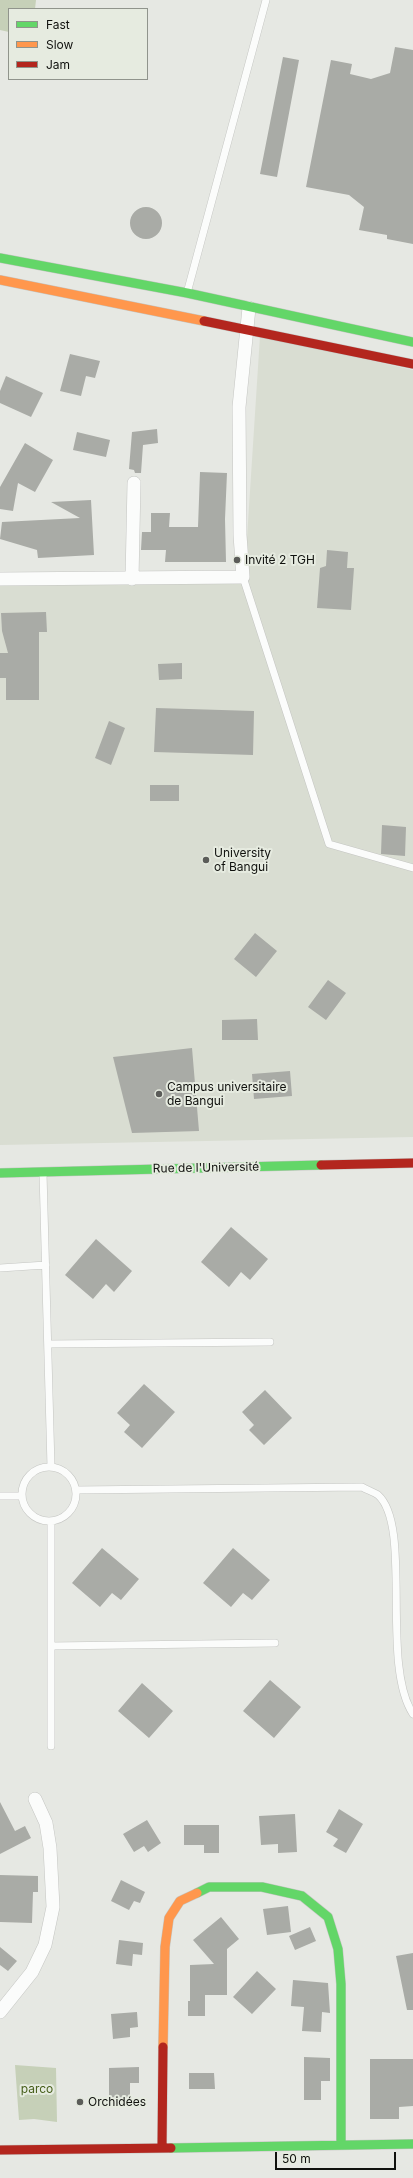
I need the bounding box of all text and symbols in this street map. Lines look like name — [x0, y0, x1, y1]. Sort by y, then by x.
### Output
legend — [8, 8, 148, 80]
text: Fast — [46, 17, 70, 32]
text: Slow — [46, 37, 73, 52]
text: Jam — [46, 57, 70, 72]
place label: Invité 2 TGH — [245, 553, 315, 567]
marker: Invité 2 TGH — [232, 555, 242, 565]
place label: University of Bangui — [214, 846, 271, 874]
marker: University of Bangui — [201, 855, 211, 865]
place label: Campus universitaire de Bangui — [167, 1080, 286, 1108]
marker: Campus universitaire de Bangui — [154, 1089, 164, 1099]
street label: Rue de l'Université — [153, 1160, 259, 1176]
park label: parco — [21, 2082, 53, 2096]
place label: Orchidées — [88, 2095, 146, 2109]
marker: Orchidées — [75, 2097, 85, 2107]
scale bar — [277, 2144, 398, 2170]
text: 50 m — [282, 2151, 311, 2166]

